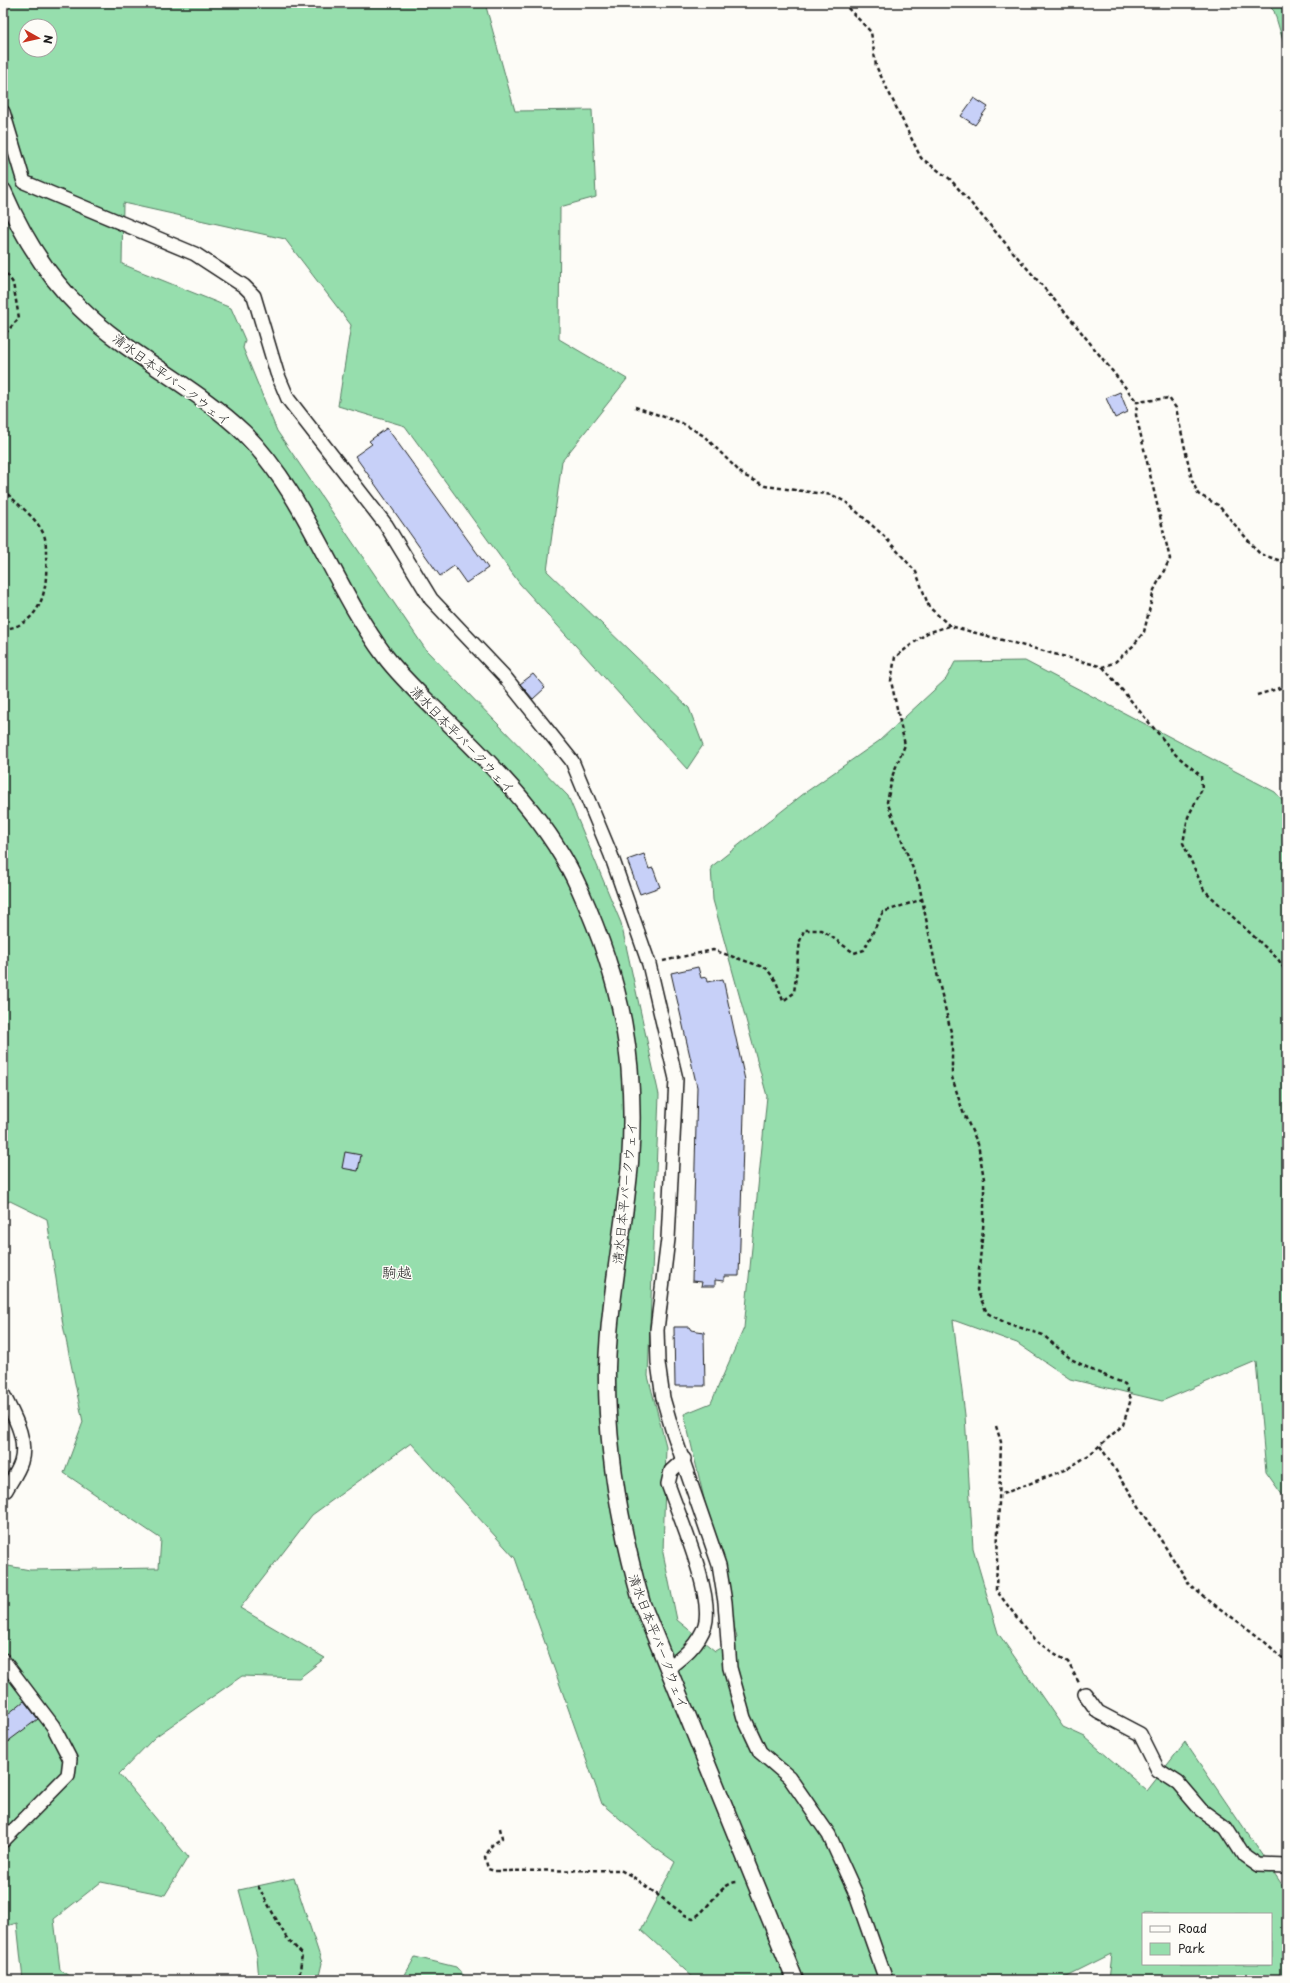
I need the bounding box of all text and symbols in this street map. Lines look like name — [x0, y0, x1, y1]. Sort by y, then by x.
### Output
north arrow — [18, 18, 58, 58]
text: N — [39, 34, 57, 45]
street label: 清水日本平パークウェイ — [109, 328, 235, 430]
street label: 清水日本平パークウェイ — [406, 681, 520, 797]
street label: 清水日本平パークウェイ — [607, 1121, 641, 1265]
district label: 駒越 — [382, 1260, 412, 1283]
street label: 清水日本平パークウェイ — [625, 1571, 693, 1711]
legend — [1142, 1913, 1272, 1965]
text: Road — [1178, 1919, 1207, 1937]
text: Park — [1178, 1939, 1205, 1957]

